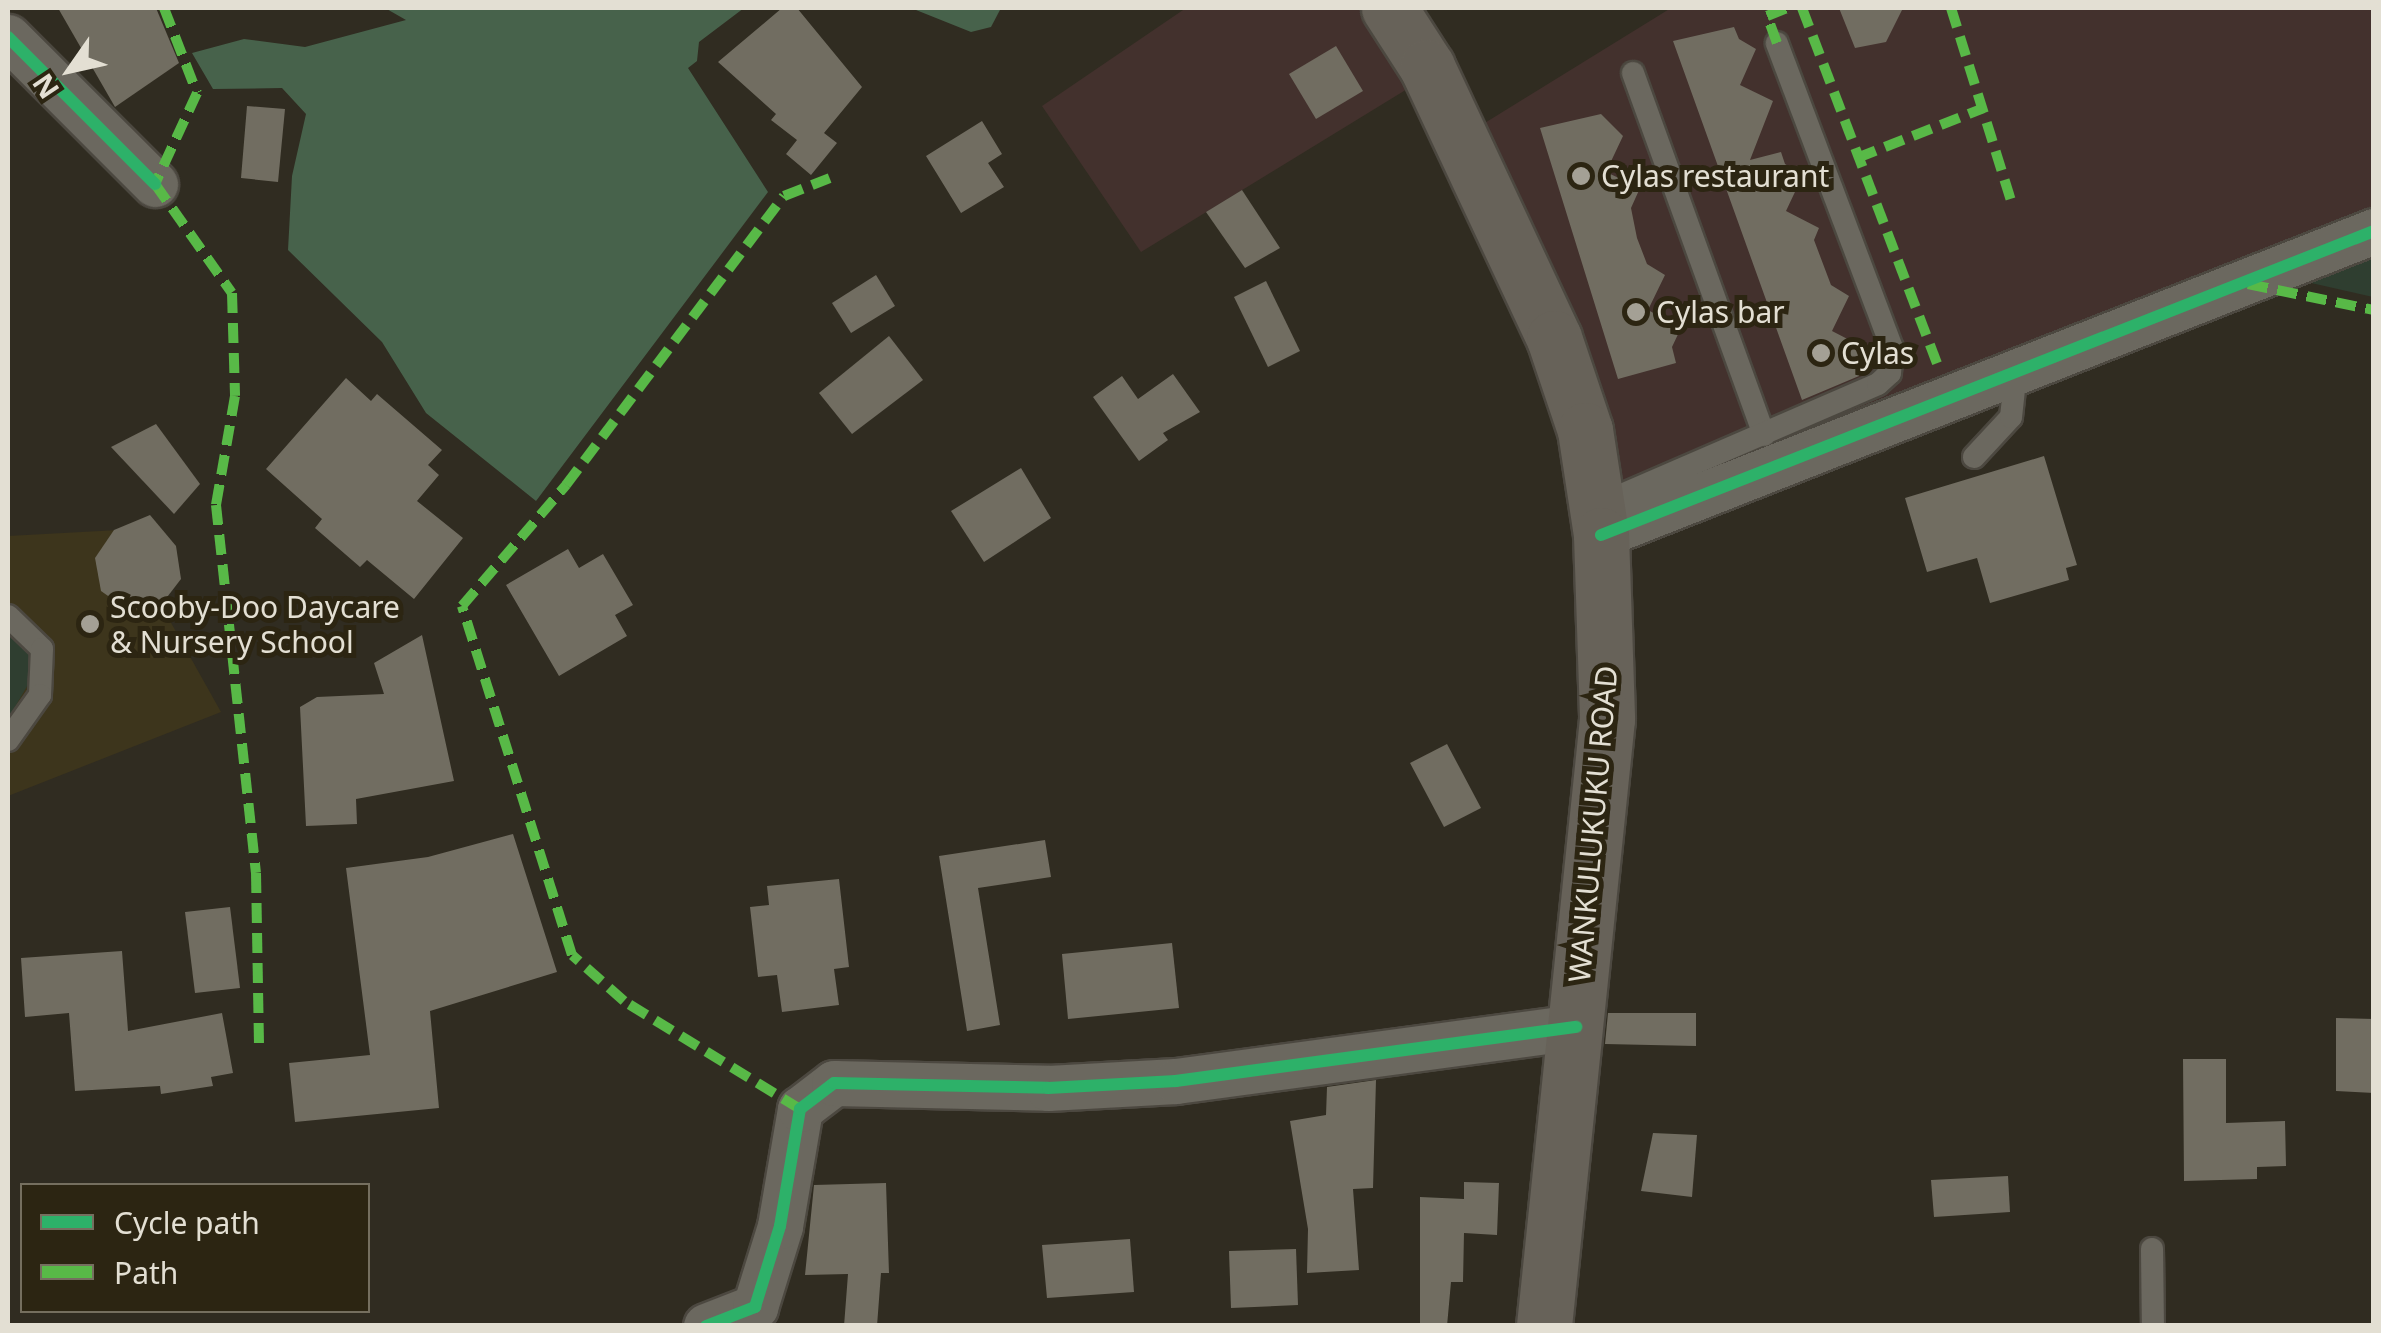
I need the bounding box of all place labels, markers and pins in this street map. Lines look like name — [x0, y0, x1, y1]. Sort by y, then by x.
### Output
place label: Cylas restaurant — [1601, 158, 1829, 194]
marker: Cylas restaurant — [1570, 165, 1592, 187]
place label: Cylas bar — [1656, 294, 1785, 330]
marker: Cylas bar — [1625, 301, 1647, 323]
place label: Cylas — [1841, 335, 1914, 371]
marker: Cylas — [1810, 342, 1832, 364]
place label: Scooby-Doo Daycare & Nursery School — [110, 589, 400, 660]
marker: Scooby-Doo Daycare & Nursery School — [79, 613, 101, 635]

